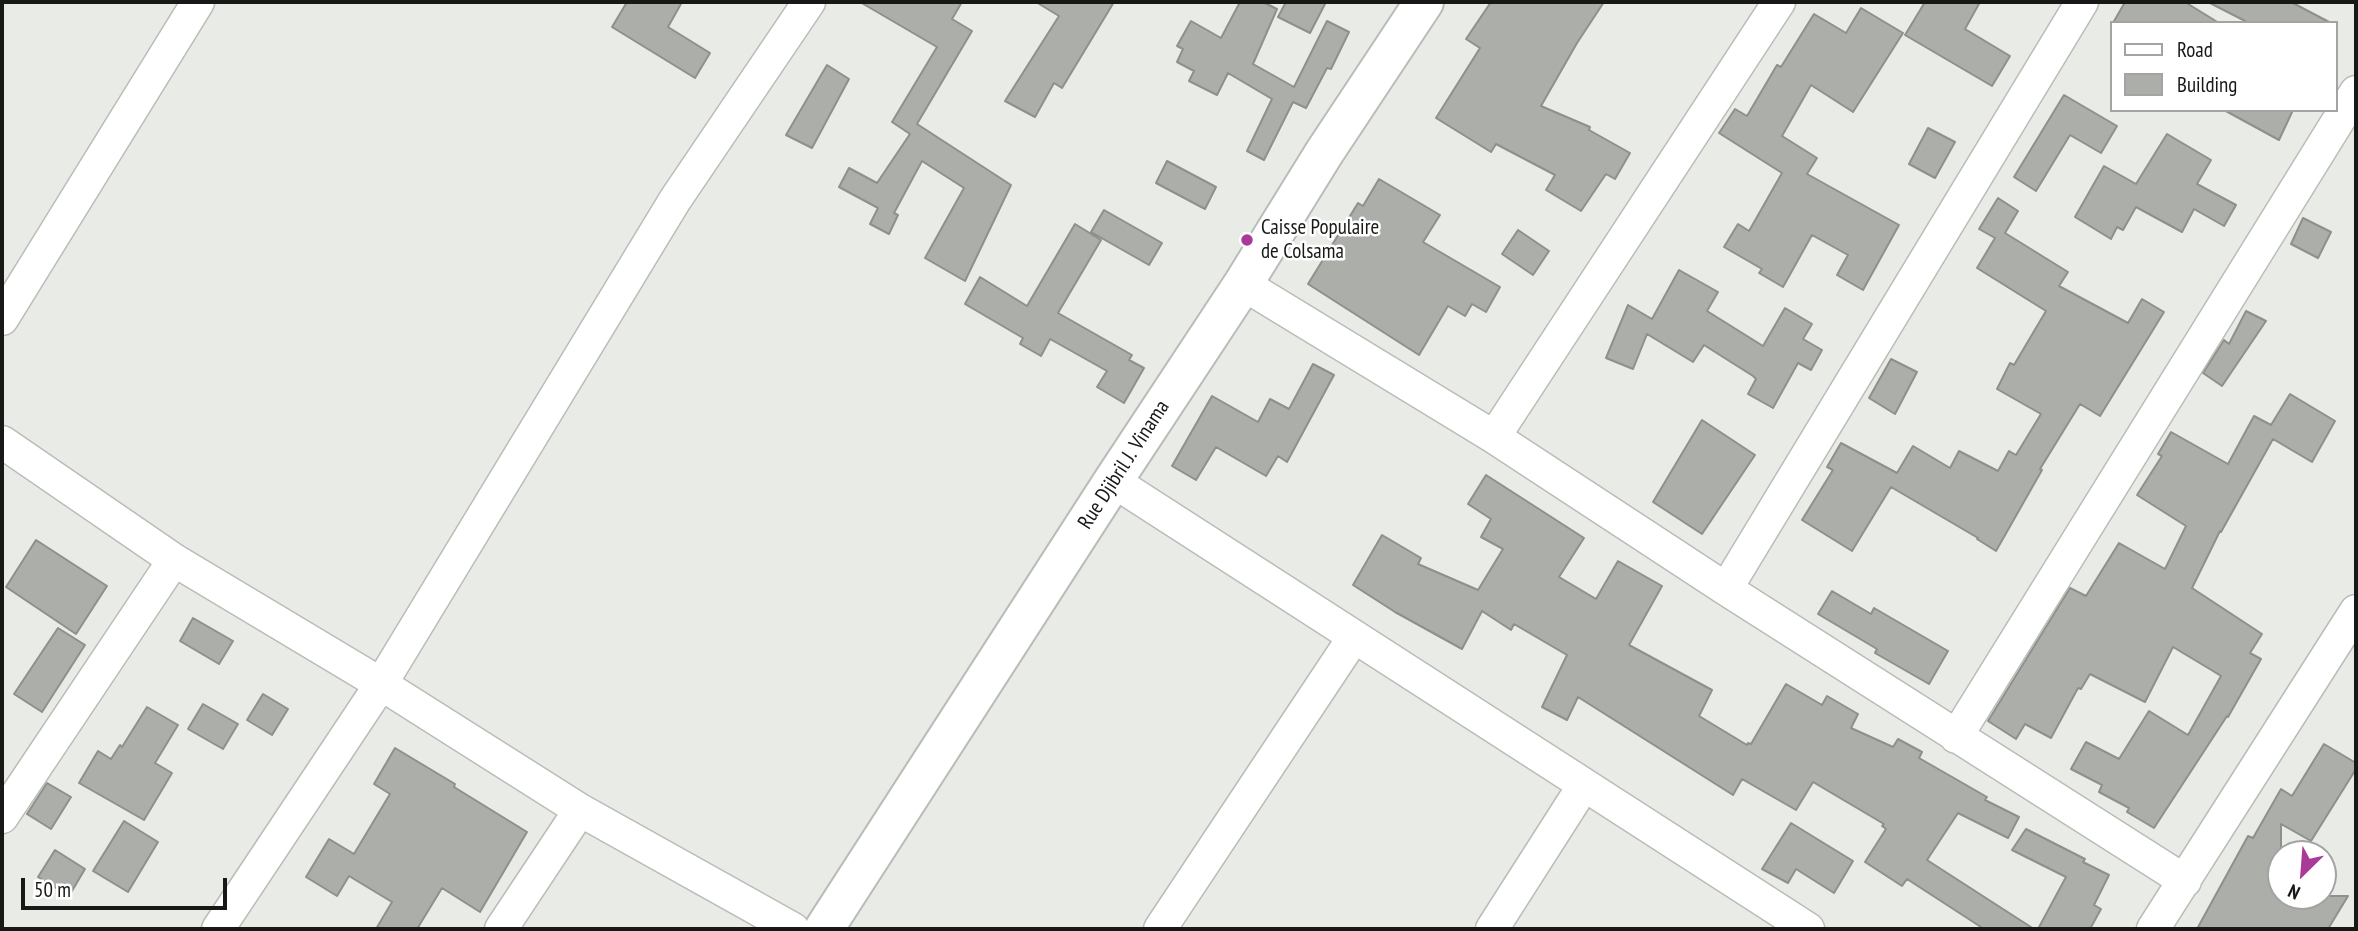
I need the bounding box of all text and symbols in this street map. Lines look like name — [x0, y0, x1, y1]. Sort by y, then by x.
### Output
legend — [2110, 21, 2337, 112]
text: Road — [2177, 36, 2213, 63]
text: Building — [2177, 71, 2237, 98]
place label: Caisse Populaire de Colsama — [1261, 215, 1379, 265]
marker: Caisse Populaire de Colsama — [1239, 232, 1255, 248]
street label: Rue Djibril J. Vinama — [1073, 396, 1175, 534]
north arrow — [2267, 840, 2337, 910]
scale bar — [24, 864, 231, 908]
text: 50 m — [34, 876, 71, 903]
text: N — [2284, 879, 2304, 905]

